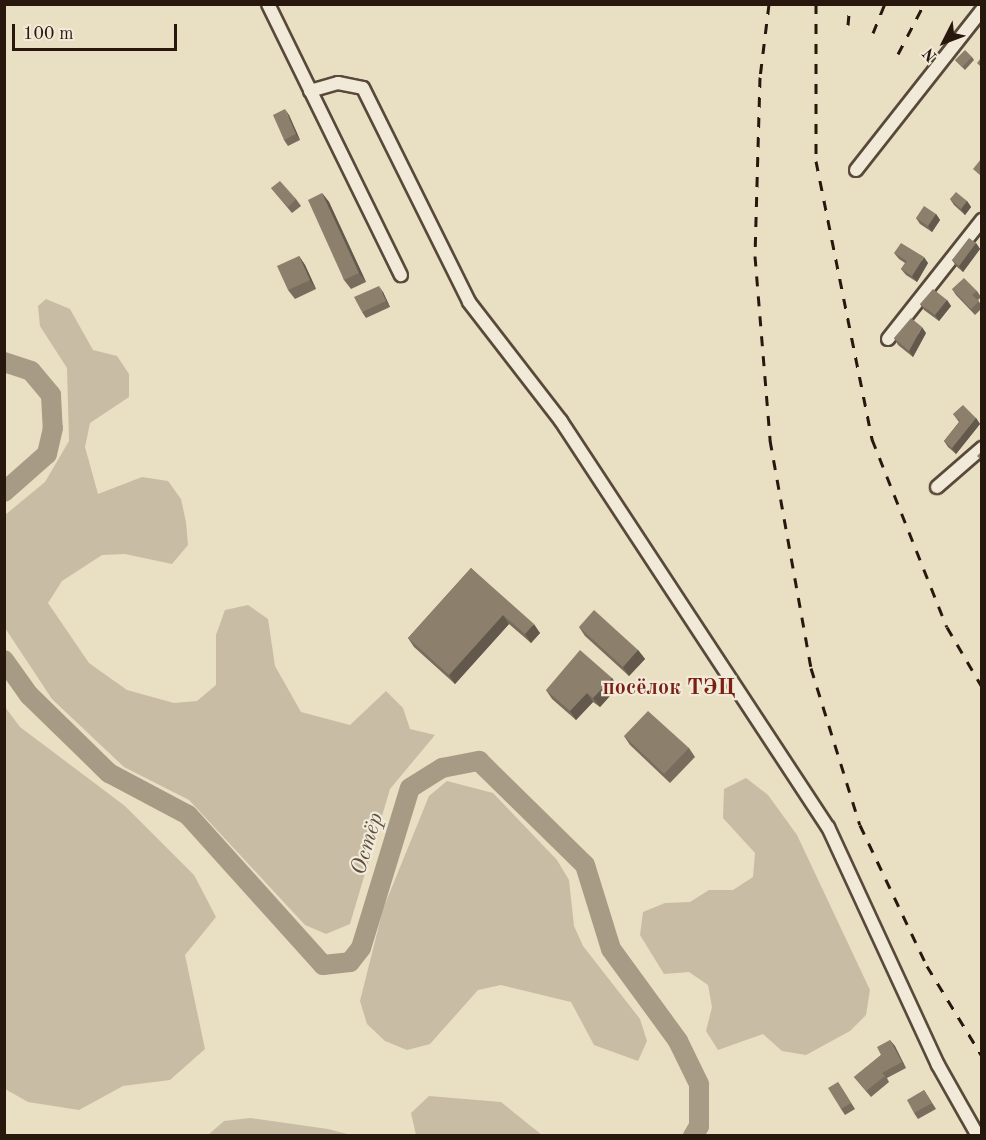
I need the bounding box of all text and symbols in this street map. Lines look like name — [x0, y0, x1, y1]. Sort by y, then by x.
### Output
scale bar — [15, 12, 180, 50]
north arrow — [914, 12, 974, 72]
text: 100 m — [23, 25, 74, 43]
text: N — [921, 44, 941, 64]
district label: посёлок ТЭЦ — [602, 676, 736, 702]
water label: Остёр — [346, 810, 390, 878]

